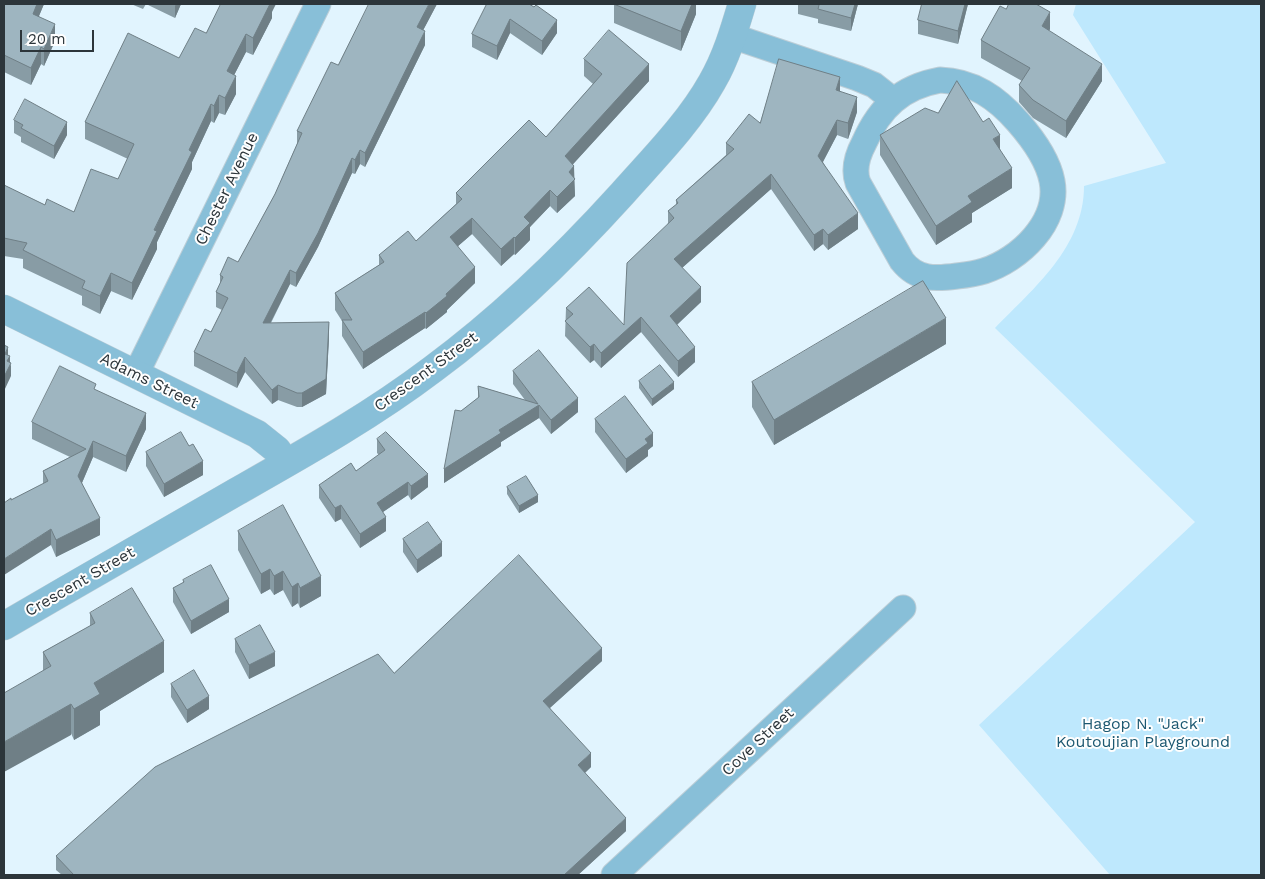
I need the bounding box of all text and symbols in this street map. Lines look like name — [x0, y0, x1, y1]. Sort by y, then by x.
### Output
scale bar — [22, 20, 96, 52]
text: 20 m — [28, 30, 66, 48]
street label: Chester Avenue — [191, 129, 263, 249]
street label: Crescent Street — [371, 328, 481, 416]
street label: Adams Street — [97, 349, 201, 413]
street label: Crescent Street — [22, 543, 138, 621]
street label: Cove Street — [718, 704, 798, 780]
park label: Hagop N. "Jack" Koutoujian Playground — [1056, 714, 1230, 752]

